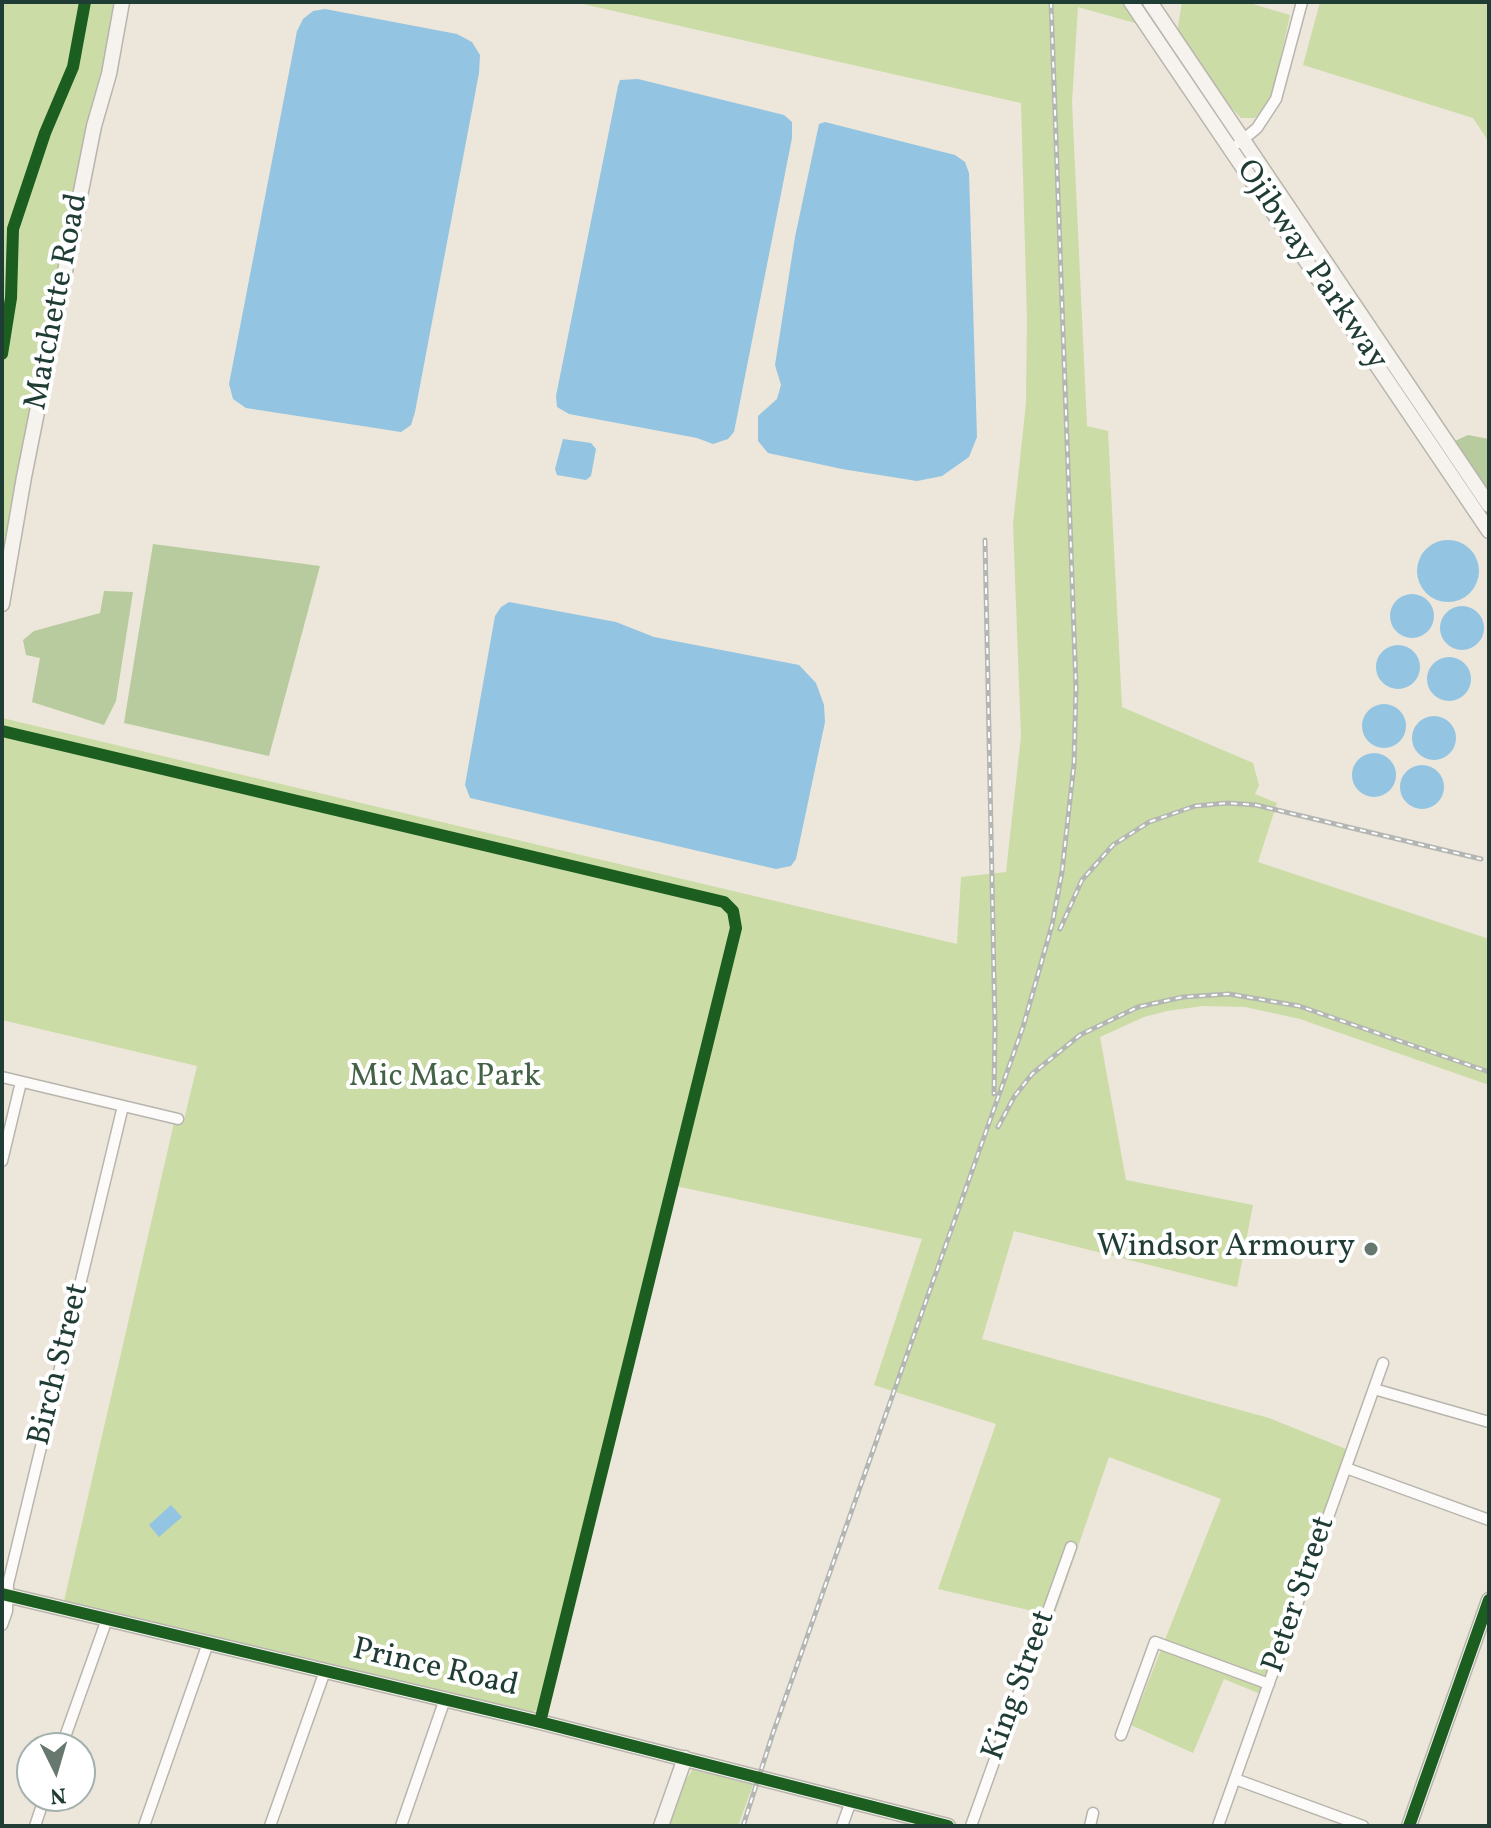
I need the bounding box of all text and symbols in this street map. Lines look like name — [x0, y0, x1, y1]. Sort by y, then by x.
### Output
street label: Ojibway Parkway — [1226, 154, 1394, 378]
street label: Matchette Road — [19, 191, 99, 413]
park label: Mic Mac Park — [349, 1060, 541, 1098]
place label: Windsor Armoury — [1097, 1230, 1355, 1268]
marker: Windsor Armoury — [1362, 1240, 1380, 1258]
street label: Birch Street — [22, 1280, 100, 1450]
street label: Peter Street — [1256, 1512, 1346, 1678]
street label: King Street — [976, 1606, 1066, 1766]
street label: Prince Road — [348, 1632, 522, 1708]
north arrow — [16, 1732, 96, 1812]
text: N — [49, 1778, 67, 1811]

